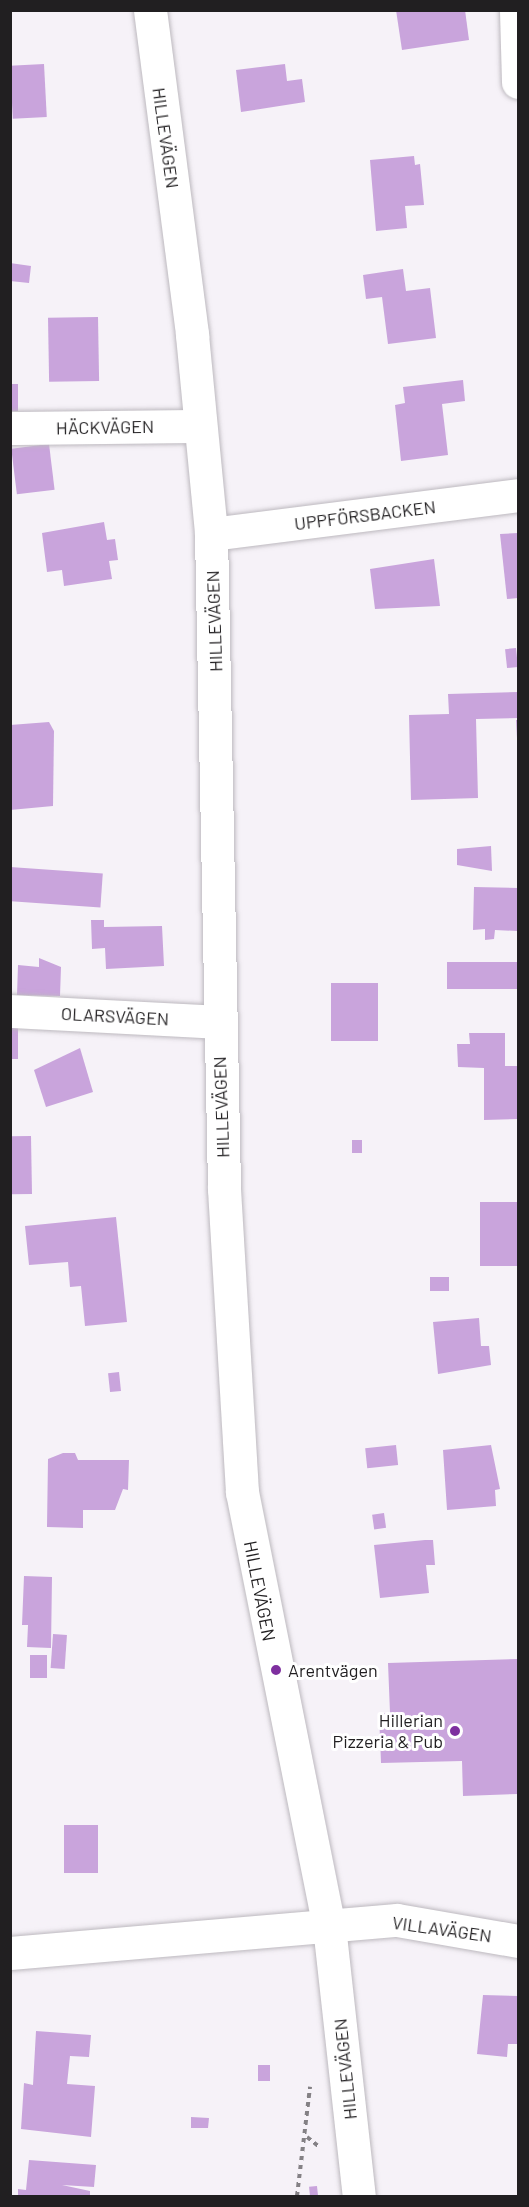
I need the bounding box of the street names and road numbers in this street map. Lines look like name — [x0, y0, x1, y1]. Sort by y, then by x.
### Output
street label: HILLEVÄGEN — [148, 86, 184, 190]
street label: HÄCKVÄGEN — [56, 415, 154, 439]
street label: UPPFÖRSBACKEN — [293, 496, 437, 534]
street label: HILLEVÄGEN — [201, 570, 227, 672]
street label: OLARSVÄGEN — [60, 1002, 170, 1030]
street label: HILLEVÄGEN — [208, 1056, 234, 1158]
street label: HILLEVÄGEN — [240, 1539, 280, 1643]
street label: VILLAVÄGEN — [391, 1911, 493, 1947]
street label: HILLEVÄGEN — [329, 2017, 361, 2121]

